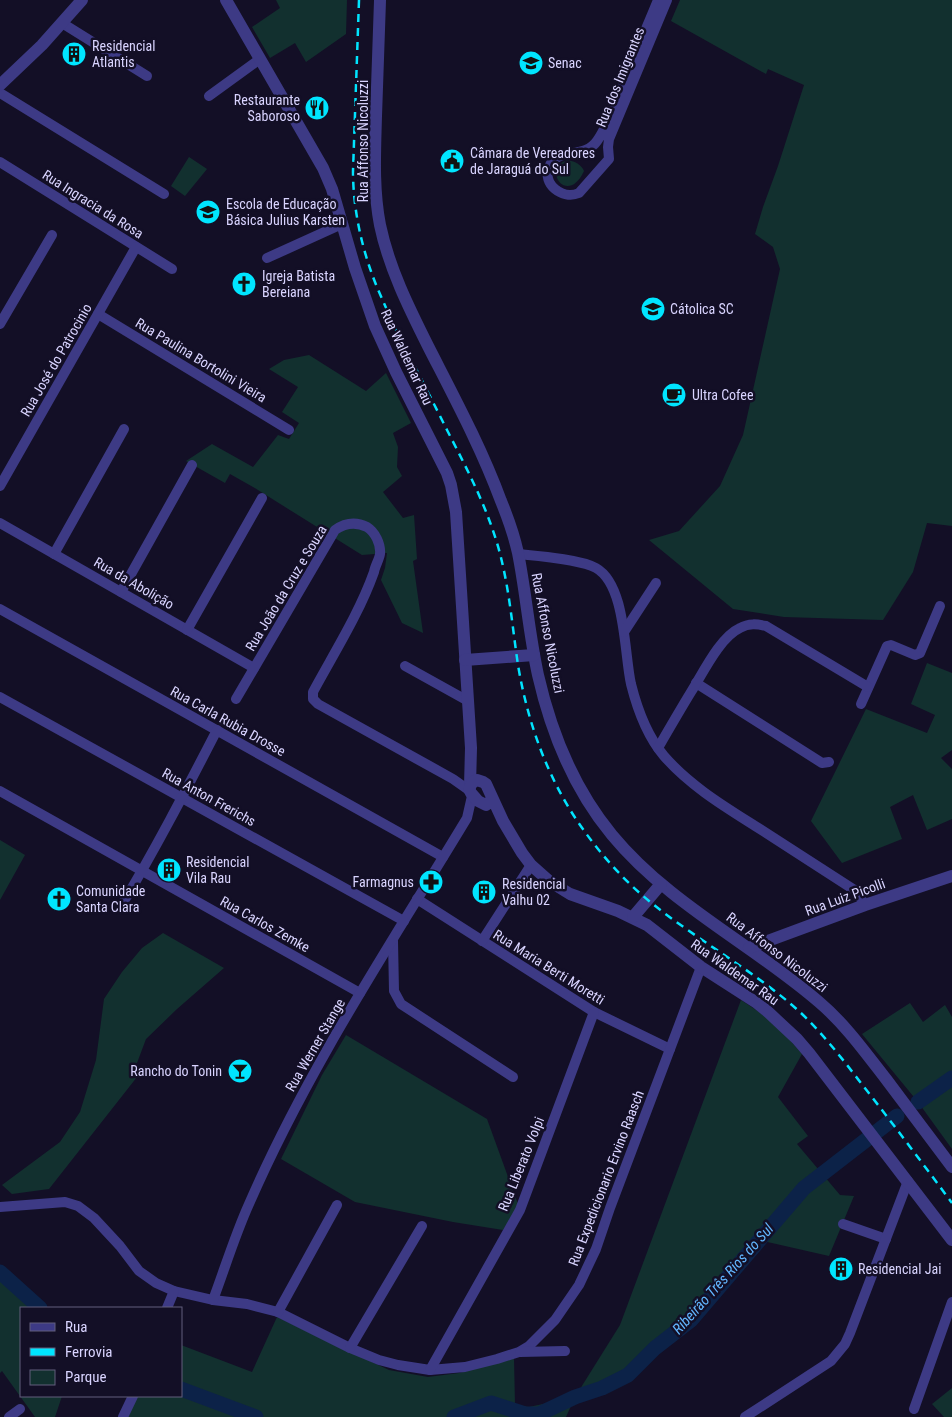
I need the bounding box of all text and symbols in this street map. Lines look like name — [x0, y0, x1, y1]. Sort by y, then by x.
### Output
street label: Rua dos Imigrantes — [593, 25, 647, 129]
place label: Residencial Atlantis — [92, 38, 155, 70]
building icon: Residencial Atlantis — [61, 41, 87, 67]
school or university icon: Senac — [518, 50, 544, 76]
place label: Senac — [548, 55, 582, 71]
street label: Rua Affonso Nicoluzzi — [355, 80, 371, 202]
place label: Restaurante Saboroso — [234, 92, 300, 124]
restaurant icon: Restaurante Saboroso — [304, 95, 330, 121]
place label: Câmara de Vereadores de Jaraguá do Sul — [470, 145, 595, 177]
public building icon: Câmara de Vereadores de Jaraguá do Sul — [439, 148, 465, 174]
street label: Rua Ingracia da Rosa — [40, 166, 146, 242]
place label: Escola de Educação Básica Julius Karsten — [226, 196, 345, 228]
school or university icon: Escola de Educação Básica Julius Karsten — [195, 199, 221, 225]
place label: Igreja Batista Bereiana — [262, 268, 335, 300]
church icon: Igreja Batista Bereiana — [231, 271, 257, 297]
school or university icon: Cátolica SC — [640, 296, 666, 322]
street label: Rua José do Patrocinio — [17, 301, 95, 419]
place label: Cátolica SC — [670, 301, 734, 317]
street label: Rua Waldemar Rau — [378, 307, 436, 407]
street label: Rua Paulina Bortolini Vieira — [133, 315, 269, 405]
cafe icon: Ultra Cofee — [661, 382, 687, 408]
place label: Ultra Cofee — [692, 387, 754, 403]
street label: Rua João da Cruz e Souza — [242, 522, 330, 654]
street label: Rua da Abolição — [91, 554, 177, 612]
street label: Rua Affonso Nicoluzzi — [528, 571, 568, 695]
street label: Rua Carla Rubia Drosse — [168, 683, 289, 759]
street label: Rua Anton Frerichs — [159, 765, 259, 829]
place label: Residencial Vila Rau — [186, 854, 249, 886]
building icon: Residencial Vila Rau — [156, 857, 182, 883]
pharmacy icon: Farmagnus — [418, 869, 444, 895]
place label: Farmagnus — [352, 874, 414, 890]
street label: Rua Luiz Picolli — [803, 875, 887, 919]
place label: Residencial Valhu 02 — [502, 876, 565, 908]
building icon: Residencial Valhu 02 — [471, 879, 497, 905]
place label: Comunidade Santa Clara — [76, 883, 146, 915]
church icon: Comunidade Santa Clara — [46, 886, 72, 912]
street label: Rua Carlos Zemke — [217, 893, 313, 955]
street label: Rua Affonso Nicoluzzi — [723, 909, 831, 995]
street label: Rua Maria Berti Moretti — [490, 926, 608, 1008]
street label: Rua Waldemar Rau — [688, 936, 782, 1008]
street label: Rua Werner Stange — [282, 995, 348, 1094]
bar icon: Rancho do Tonin — [227, 1058, 253, 1084]
place label: Rancho do Tonin — [130, 1063, 222, 1079]
street label: Rua Expedicionario Ervino Raasch — [565, 1088, 647, 1268]
street label: Rua Liberato Volpi — [495, 1115, 547, 1213]
water label: Ribeirão Três Rios do Sul — [669, 1220, 778, 1338]
building icon: Residencial Jai — [828, 1256, 854, 1282]
place label: Residencial Jai — [858, 1261, 941, 1277]
legend — [20, 1307, 182, 1397]
text: Rua — [65, 1318, 87, 1336]
text: Ferrovia — [65, 1343, 113, 1361]
text: Parque — [65, 1368, 107, 1386]

